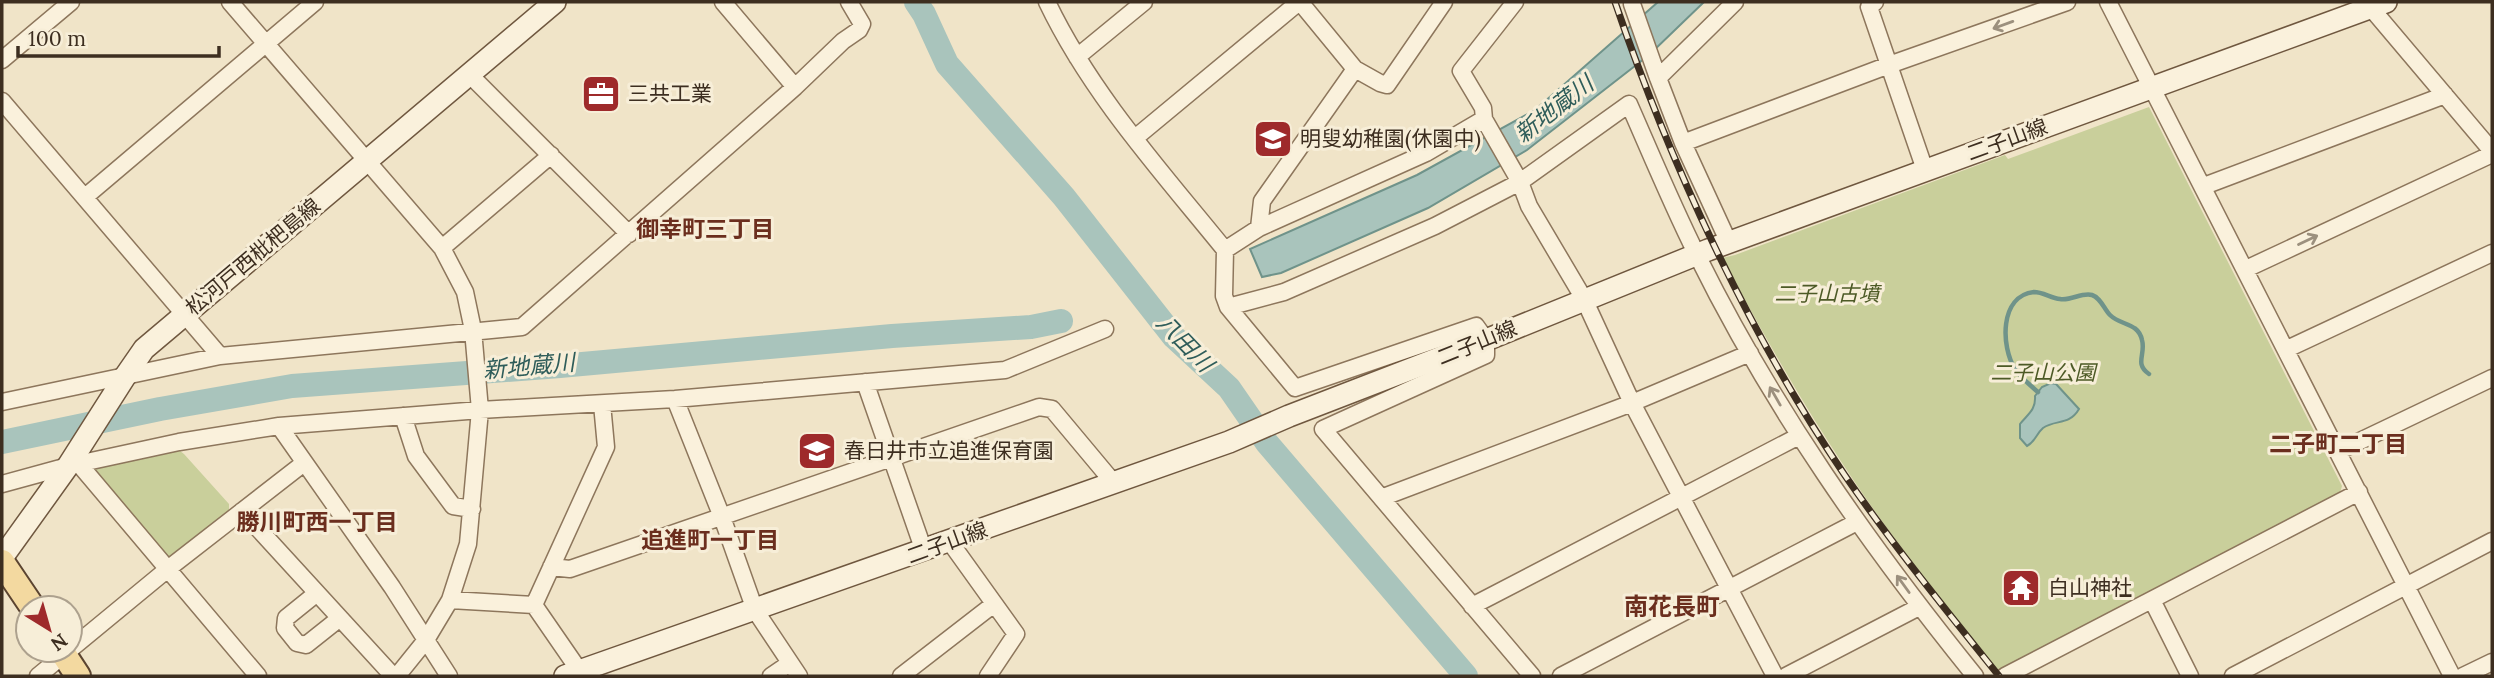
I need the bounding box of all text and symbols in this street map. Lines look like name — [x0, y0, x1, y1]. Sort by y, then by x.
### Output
scale bar — [18, 14, 219, 58]
one-way arrow — [1992, 20, 2014, 32]
text: 100 m — [28, 25, 86, 52]
water label: 新地蔵川 — [1509, 67, 1601, 148]
office icon: 三共工業 — [580, 73, 622, 115]
place label: 三共工業 — [628, 80, 712, 107]
street label: 二子山線 — [1963, 112, 2051, 167]
school or university icon: 明叟幼稚園(休園中) — [1252, 118, 1294, 160]
place label: 明叟幼稚園(休園中) — [1300, 125, 1481, 152]
street label: 松河戸西枇杷島線 — [180, 192, 326, 321]
district label: 御幸町三丁目 — [636, 214, 774, 243]
one-way arrow — [2297, 233, 2318, 246]
park label: 二子山古墳 — [1775, 280, 1882, 307]
water label: 八田川 — [1151, 308, 1222, 380]
street label: 二子山線 — [1433, 314, 1521, 371]
water label: 新地蔵川 — [482, 347, 579, 384]
park label: 二子山公園 — [1991, 359, 2098, 386]
one-way arrow — [1768, 387, 1782, 407]
district label: 二子町二丁目 — [2269, 429, 2407, 458]
school or university icon: 春日井市立追進保育園 — [796, 430, 838, 472]
place label: 春日井市立追進保育園 — [844, 437, 1054, 464]
district label: 勝川町西一丁目 — [237, 507, 398, 536]
street label: 二子山線 — [903, 515, 991, 570]
district label: 追進町一丁目 — [641, 525, 779, 554]
temple icon: 白山神社 — [2000, 567, 2042, 609]
place label: 白山神社 — [2048, 574, 2132, 601]
one-way arrow — [1895, 575, 1910, 594]
district label: 南花長町 — [1624, 591, 1720, 622]
north arrow — [14, 594, 84, 664]
text: N — [46, 629, 72, 657]

